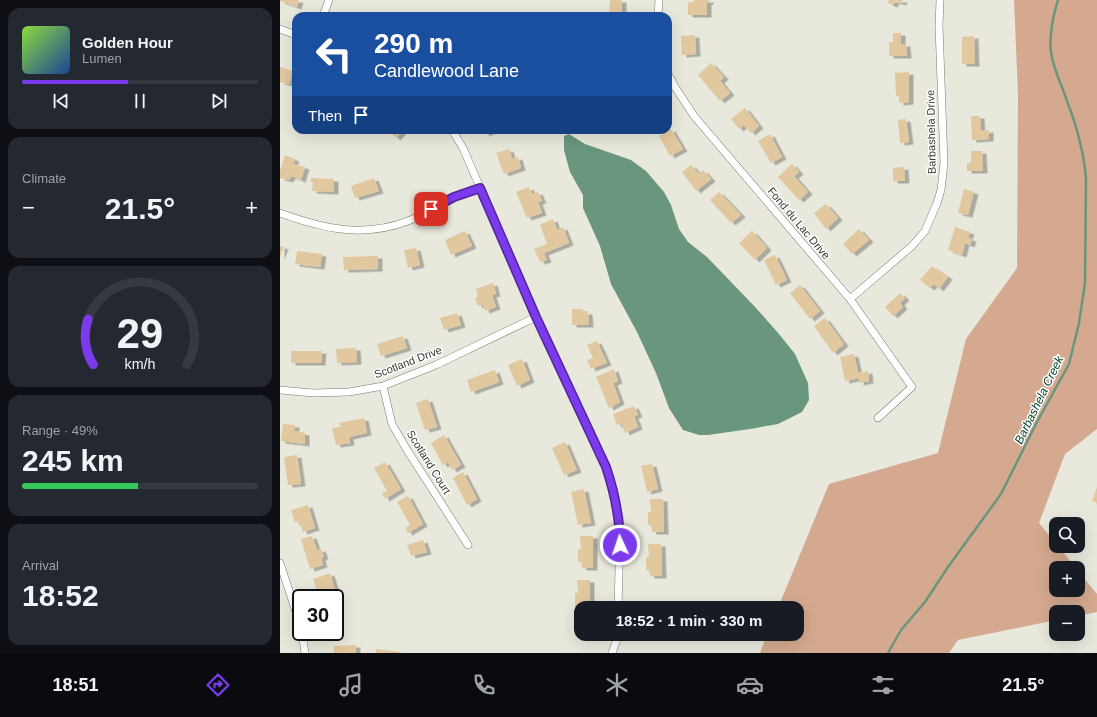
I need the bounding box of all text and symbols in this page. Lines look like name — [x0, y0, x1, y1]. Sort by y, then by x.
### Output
icon: left — [308, 28, 360, 80]
text: 290 m — [374, 28, 453, 59]
text: Golden Hour — [82, 34, 173, 51]
text: Lumen — [82, 51, 122, 66]
text: Candlewood Lane — [374, 61, 519, 81]
icon: previous — [50, 90, 72, 112]
icon: pause — [129, 90, 151, 112]
icon: next — [208, 90, 230, 112]
street label: Barbashela Drive — [924, 90, 938, 174]
icon: arrive — [350, 104, 372, 126]
text: Then — [308, 107, 342, 124]
text: Climate — [22, 171, 66, 186]
street label: Fond du Lac Drive — [766, 185, 832, 261]
text: 21.5° — [105, 192, 175, 225]
pin — [414, 192, 448, 226]
text: − — [22, 195, 35, 220]
text: + — [245, 195, 258, 220]
icon: arrive — [420, 198, 442, 220]
text: 29 — [117, 309, 163, 356]
street label: Scotland Drive — [372, 344, 444, 380]
water label: Barbashela Creek — [1012, 353, 1067, 446]
text: km/h — [125, 355, 156, 371]
text: Range · 49% — [22, 423, 98, 438]
street label: Scotland Court — [405, 428, 453, 496]
text: 245 km — [22, 444, 124, 477]
map controls — [1049, 517, 1085, 641]
button: search — [1049, 517, 1085, 553]
position arrow — [599, 524, 641, 566]
text: Arrival — [22, 558, 59, 573]
button: + — [1049, 561, 1085, 597]
text: 18:52 — [22, 579, 99, 612]
speed limit sign: 30 — [292, 589, 344, 641]
button: − — [1049, 605, 1085, 641]
text: 18:52 · 1 min · 330 m — [616, 612, 762, 629]
icon: directions — [204, 671, 232, 699]
icon: music — [337, 671, 365, 699]
icon: phone — [470, 671, 498, 699]
icon: climate — [603, 671, 631, 699]
icon: car — [736, 671, 764, 699]
icon: filters — [869, 671, 897, 699]
text: 18:51 — [53, 675, 99, 695]
text: 21.5° — [1002, 675, 1044, 695]

